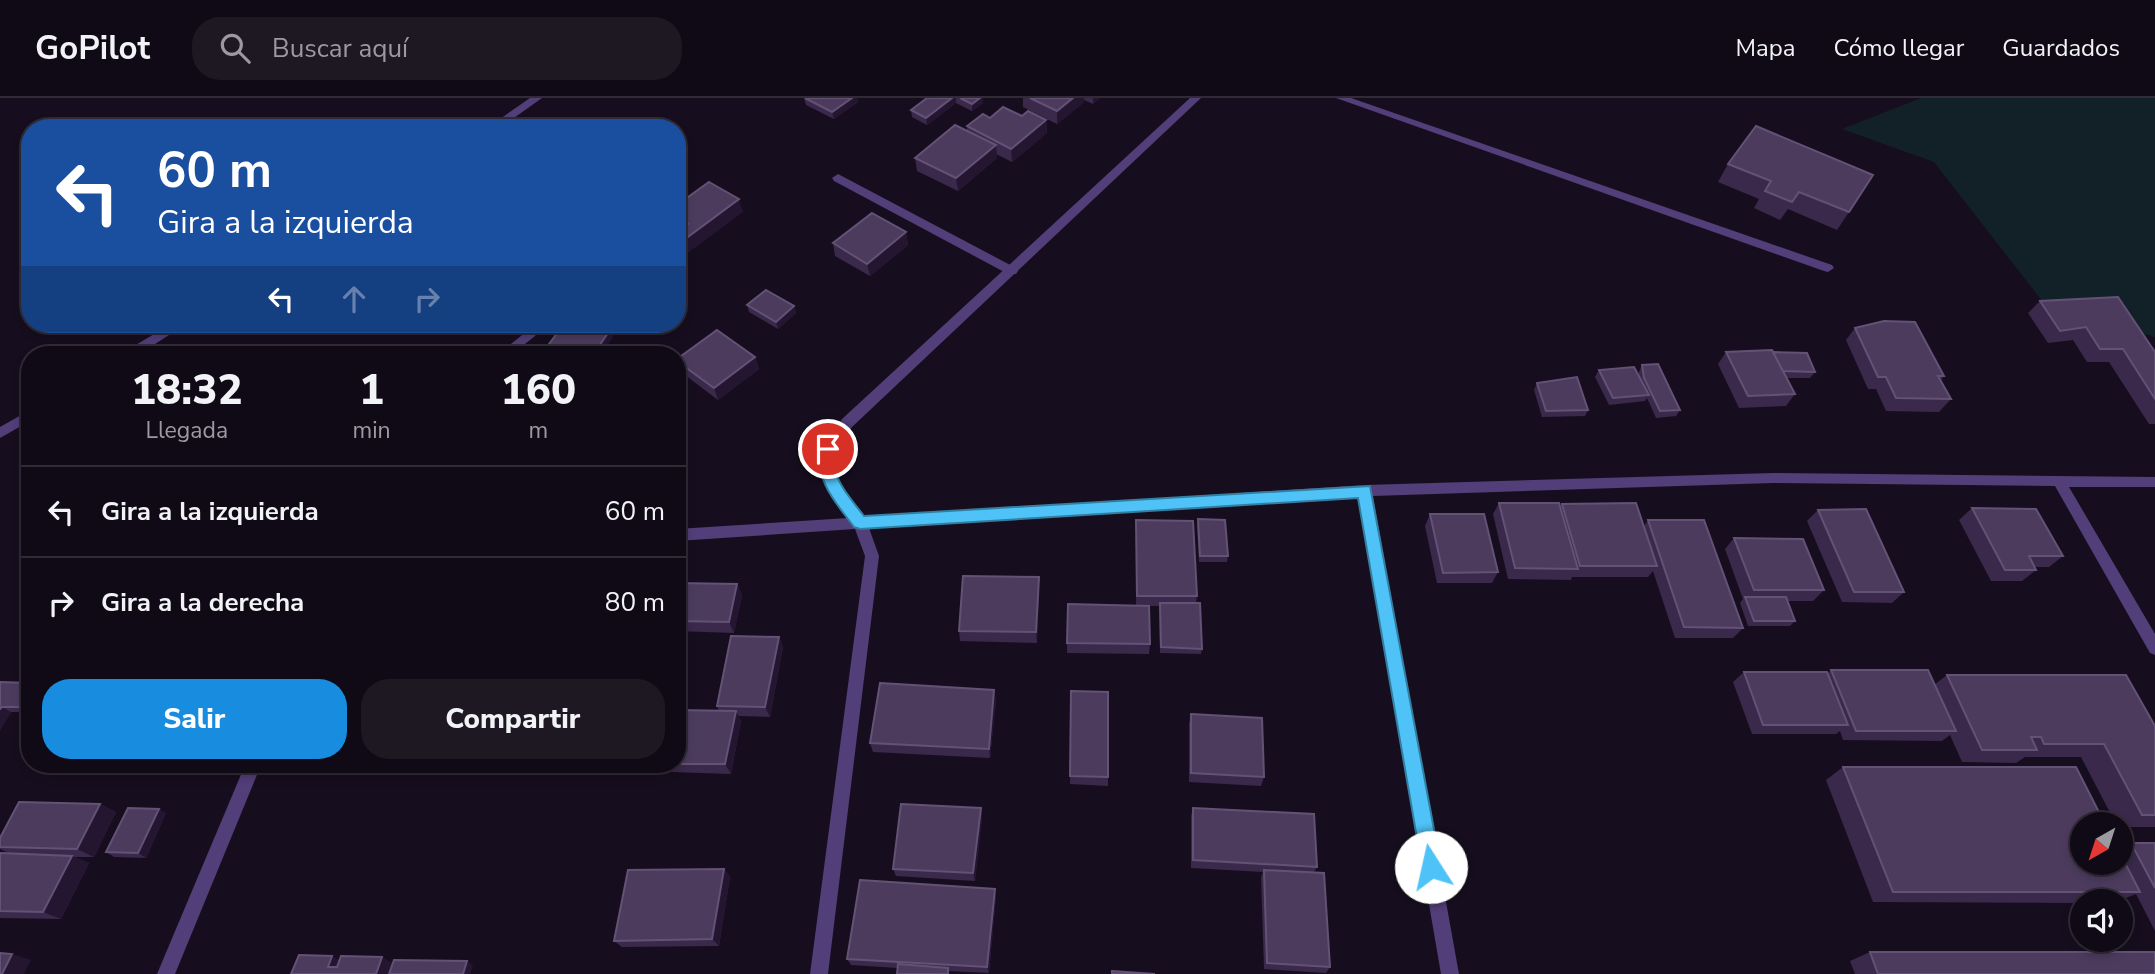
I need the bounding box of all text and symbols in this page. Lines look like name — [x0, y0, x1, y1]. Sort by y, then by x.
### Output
search box — [192, 17, 682, 80]
text: GoPilot — [35, 26, 150, 71]
icon: search — [216, 29, 254, 67]
text: Buscar aquí — [272, 31, 408, 66]
text: Mapa — [1735, 32, 1795, 64]
text: Cómo llegar — [1833, 32, 1964, 64]
text: Guardados — [2002, 32, 2120, 64]
text: 60 m — [157, 137, 272, 204]
icon: left — [42, 147, 133, 238]
text: Gira a la izquierda — [157, 201, 414, 244]
icon: left — [262, 280, 300, 318]
icon: ahead — [335, 280, 373, 318]
icon: right — [408, 280, 446, 318]
text: 18:32 — [131, 362, 243, 419]
text: 1 — [359, 362, 384, 419]
text: 160 — [501, 362, 576, 419]
text: Llegada — [145, 415, 228, 446]
text: min — [353, 415, 391, 446]
text: m — [528, 415, 548, 446]
pin — [798, 419, 858, 479]
icon: arrive — [809, 430, 847, 468]
icon: left — [42, 493, 80, 531]
text: Gira a la izquierda — [101, 494, 319, 529]
text: 60 m — [605, 494, 665, 529]
icon: right — [42, 584, 80, 622]
text: Gira a la derecha — [101, 585, 304, 620]
text: 80 m — [605, 585, 665, 620]
button: Salir — [42, 679, 347, 759]
button: Compartir — [361, 679, 665, 759]
north arrow — [2070, 812, 2133, 875]
map controls — [2070, 812, 2133, 952]
position arrow — [1394, 830, 1468, 904]
button: sound — [2070, 889, 2133, 952]

